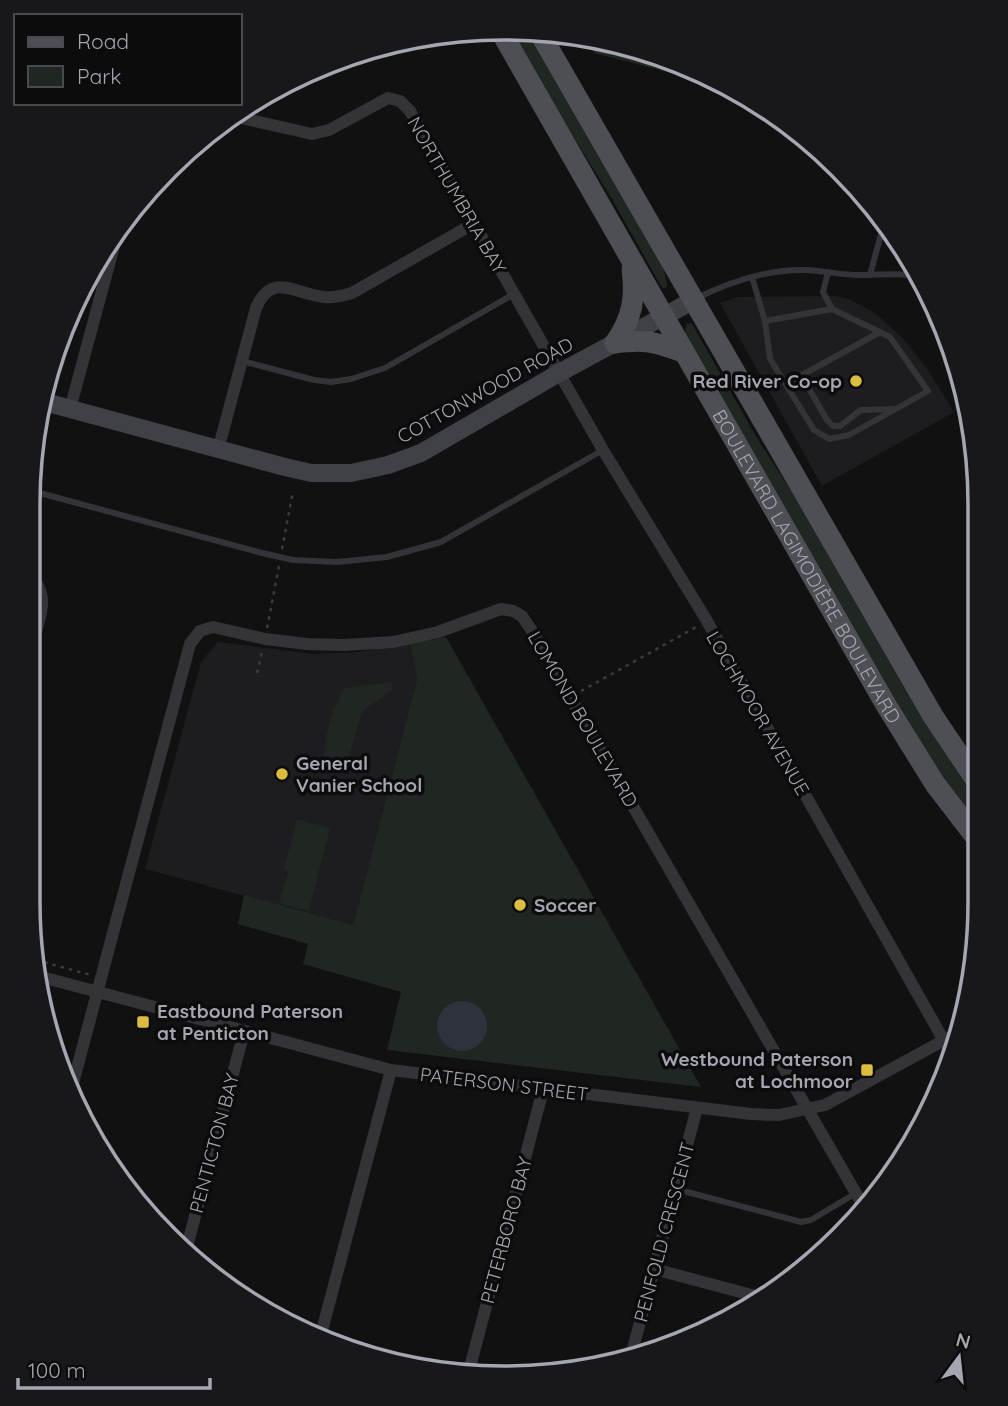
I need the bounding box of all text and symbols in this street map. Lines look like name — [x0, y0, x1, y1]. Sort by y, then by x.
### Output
legend — [14, 14, 242, 105]
text: Road — [77, 28, 129, 54]
text: Park — [77, 63, 121, 89]
street label: NORTHUMBRIA BAY — [402, 112, 512, 278]
street label: COTTONWOOD ROAD — [393, 332, 577, 448]
place label: Red River Co-op — [693, 369, 842, 393]
marker: Red River Co-op — [848, 373, 864, 389]
street label: BOULEVARD LAGIMODIÈRE BOULEVARD — [708, 405, 906, 728]
street label: LOMOND BOULEVARD — [523, 627, 643, 811]
street label: LOCHMOOR AVENUE — [701, 627, 815, 799]
place label: General Vanier School — [296, 751, 422, 797]
marker: General Vanier School — [274, 766, 290, 782]
place label: Soccer — [534, 893, 596, 917]
marker: Soccer — [512, 897, 528, 913]
place label: Eastbound Paterson at Penticton — [157, 999, 343, 1045]
marker: Eastbound Paterson at Penticton — [135, 1014, 151, 1030]
place label: Westbound Paterson at Lochmoor — [661, 1047, 853, 1093]
street label: PATERSON STREET — [419, 1062, 589, 1106]
marker: Westbound Paterson at Lochmoor — [859, 1062, 875, 1078]
street label: PENTICTON BAY — [184, 1070, 244, 1216]
street label: PENFOLD CRESCENT — [628, 1139, 700, 1325]
street label: PETERBORO BAY — [475, 1154, 537, 1306]
north arrow — [924, 1322, 994, 1392]
text: N — [954, 1327, 973, 1354]
scale bar — [18, 1346, 210, 1390]
text: 100 m — [28, 1357, 86, 1383]

